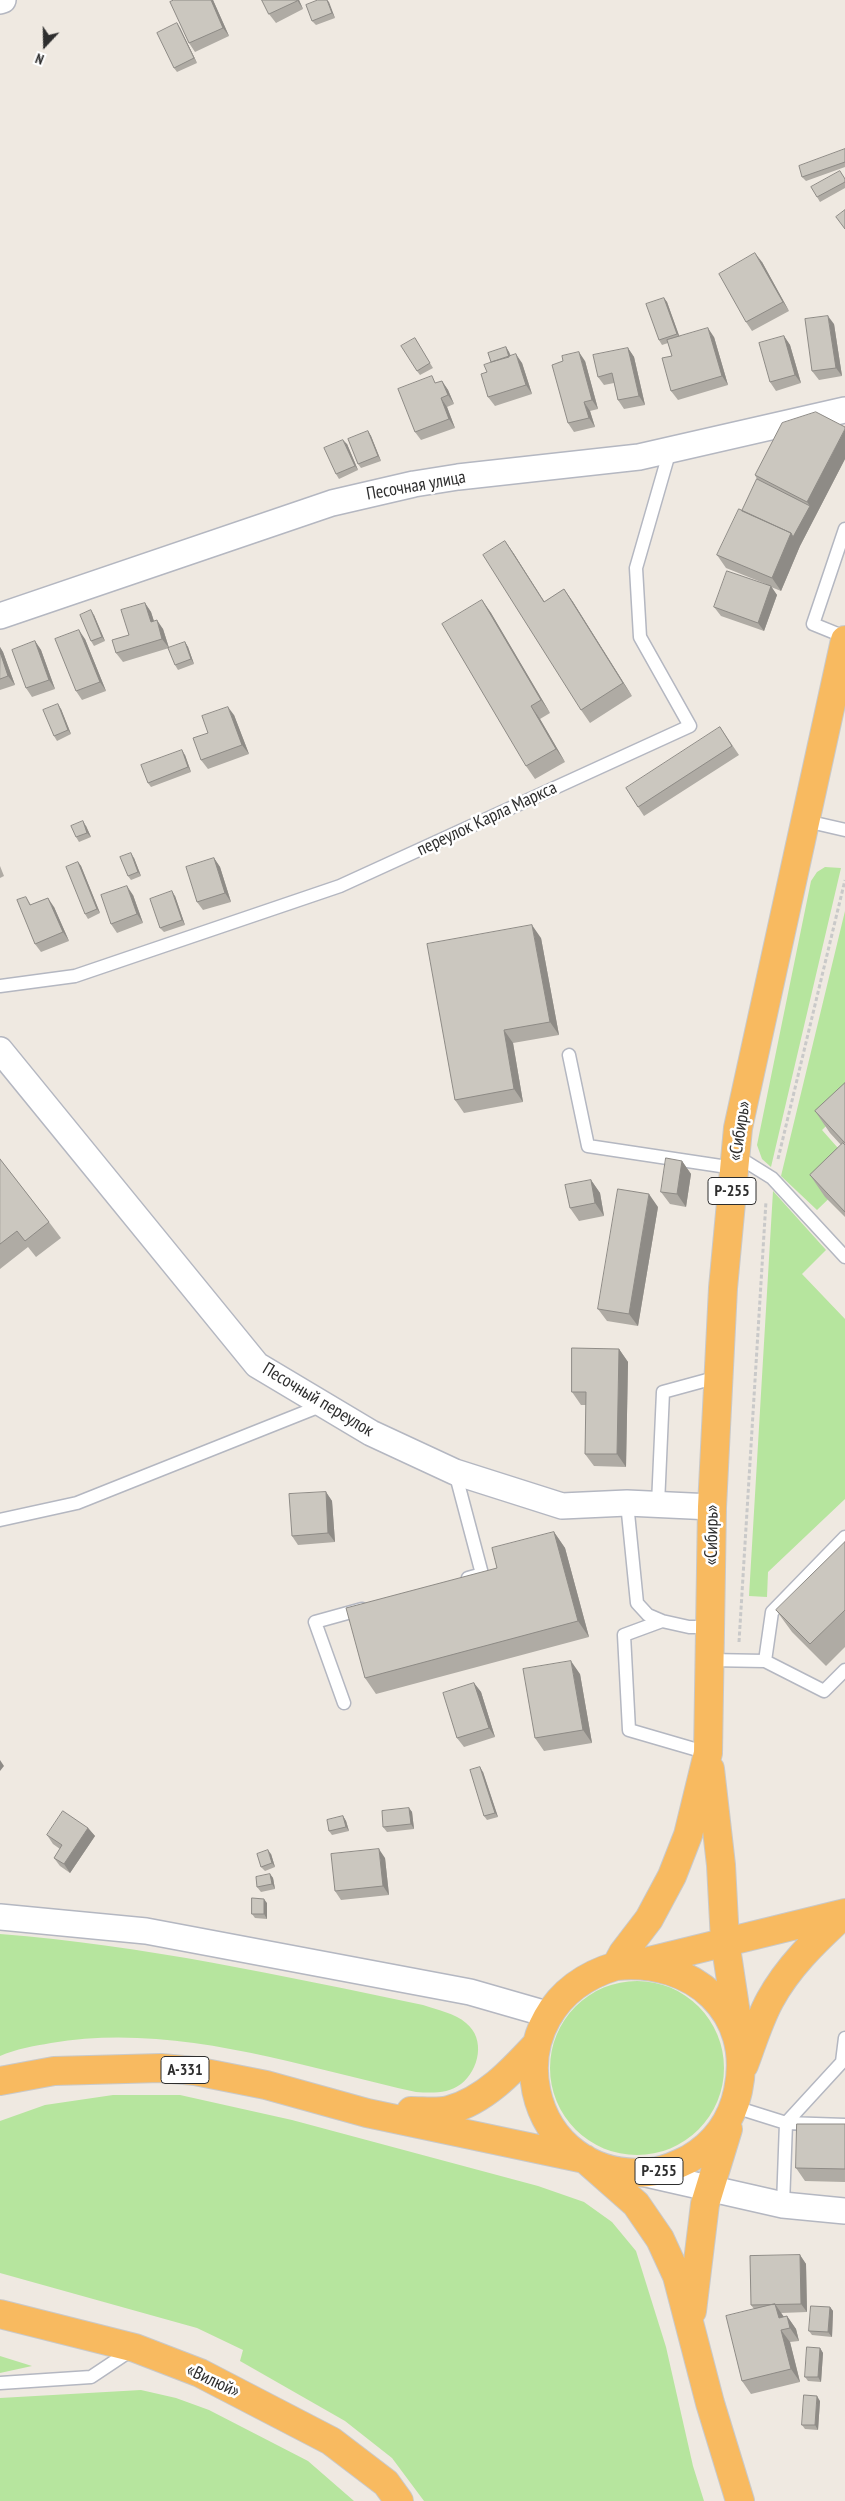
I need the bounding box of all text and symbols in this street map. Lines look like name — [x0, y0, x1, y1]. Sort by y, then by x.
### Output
north arrow — [20, 20, 70, 70]
text: N — [33, 49, 46, 69]
street label: Песочная улица — [365, 467, 467, 505]
street label: переулок Карла Маркса — [414, 777, 560, 861]
street label: «Сибирь» — [725, 1100, 755, 1162]
road number: Р-255 — [708, 1178, 756, 1204]
street label: Песочный переулок — [259, 1358, 377, 1442]
street label: «Сибирь» — [701, 1505, 723, 1565]
road number: А-331 — [161, 2056, 209, 2084]
road number: Р-255 — [635, 2158, 683, 2184]
street label: «Вилюй» — [183, 2359, 243, 2403]

